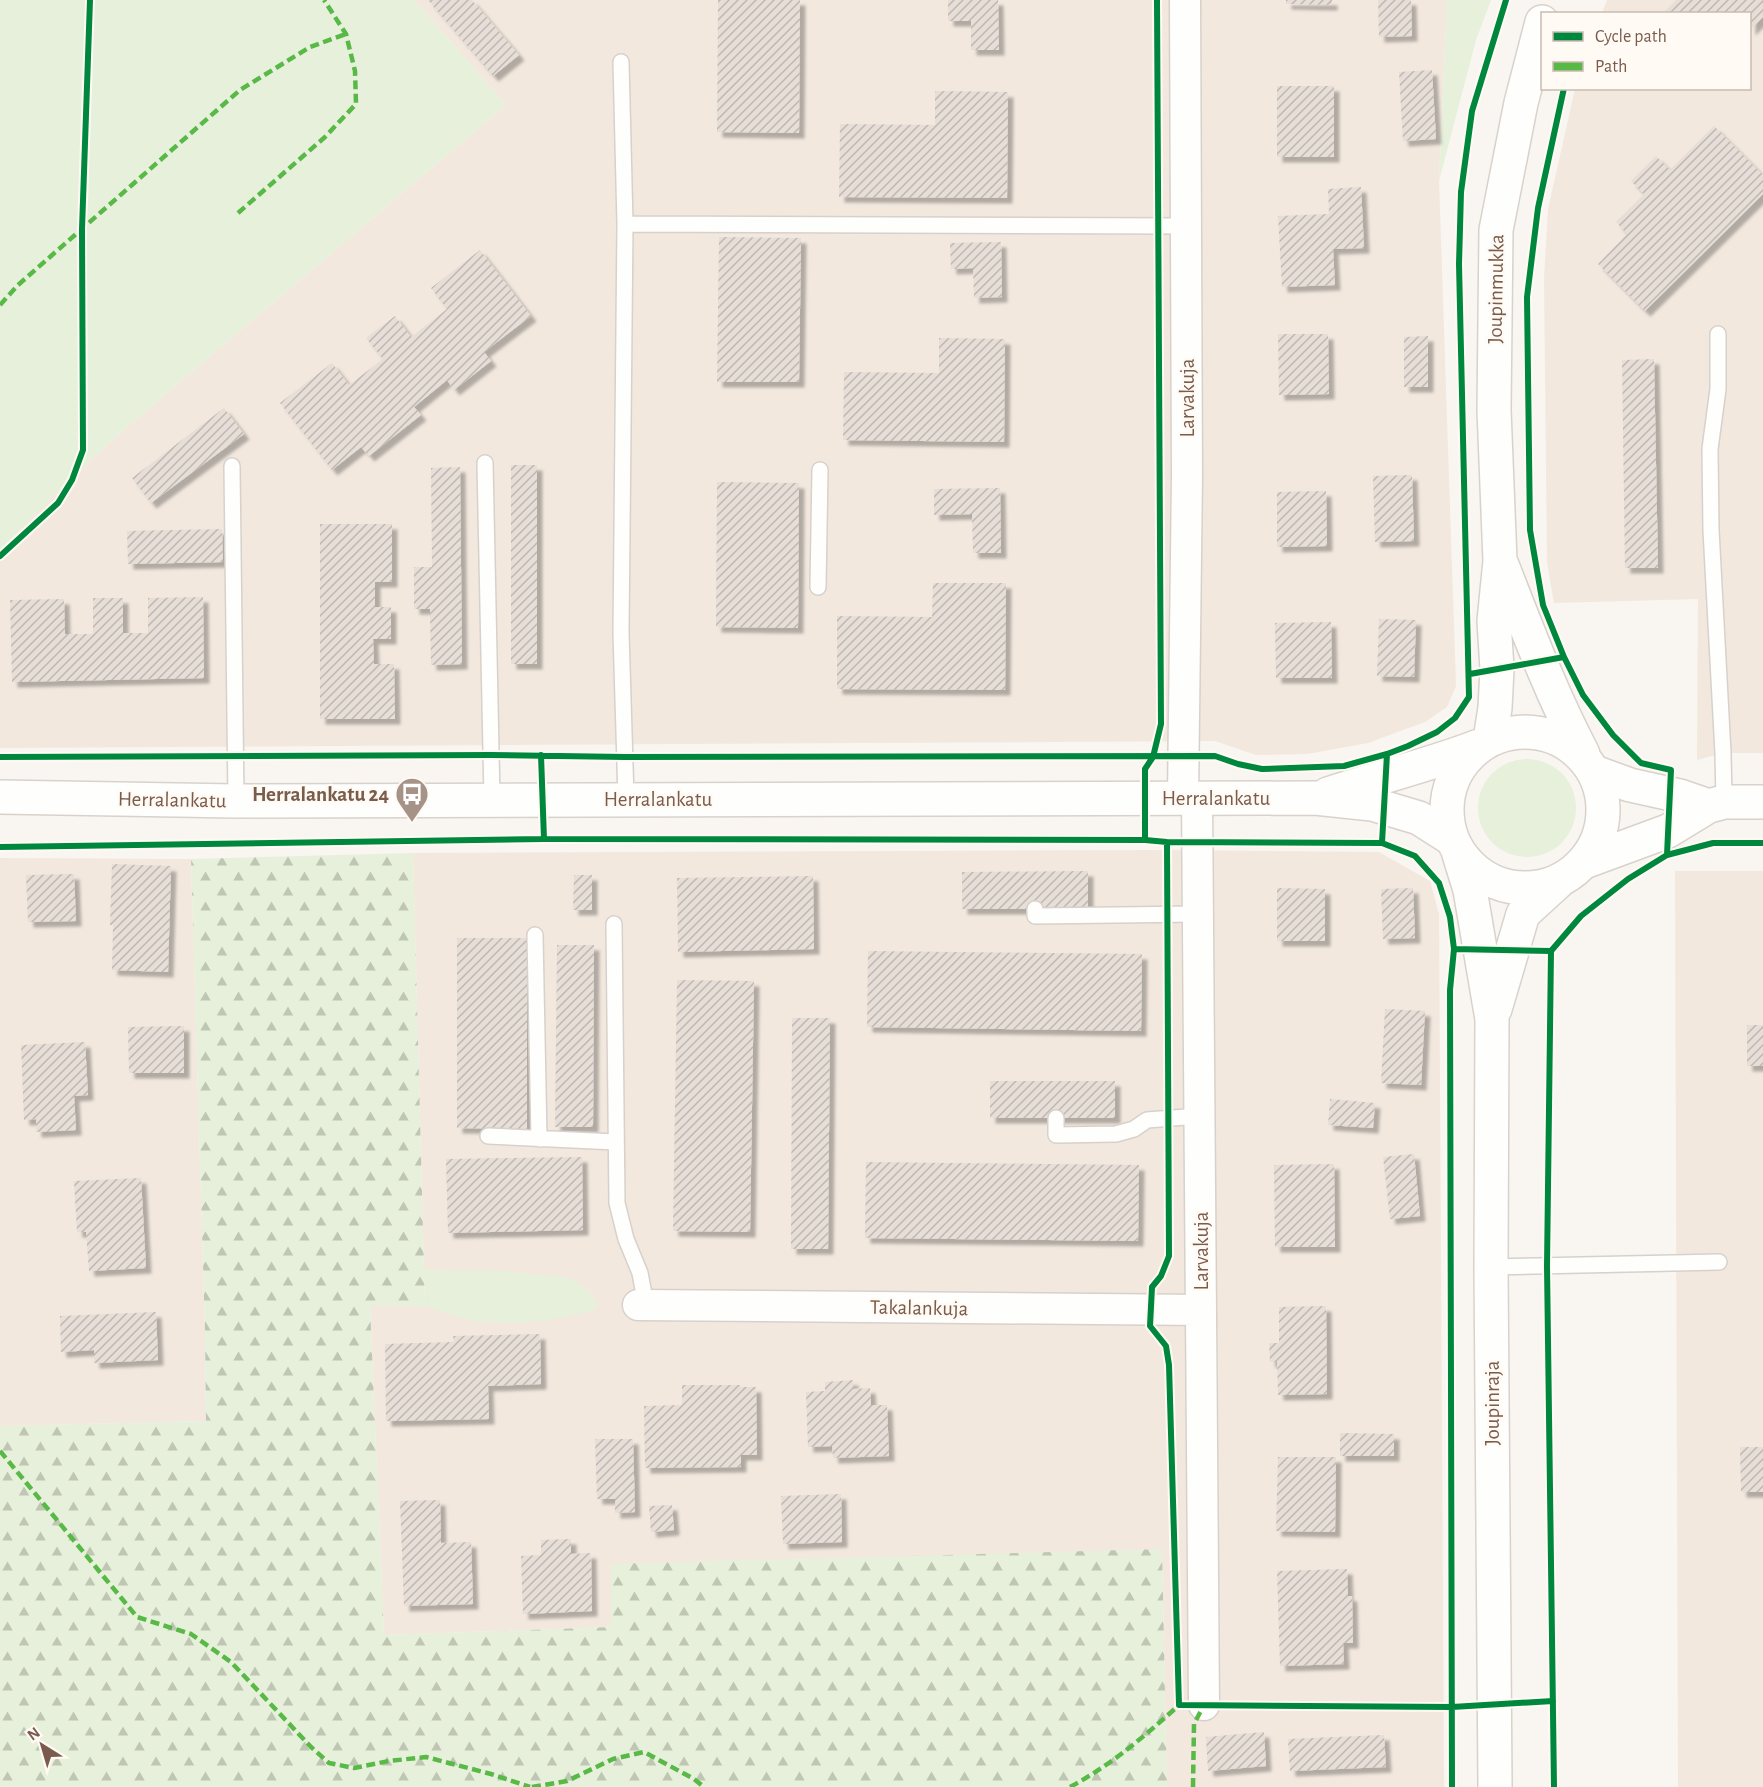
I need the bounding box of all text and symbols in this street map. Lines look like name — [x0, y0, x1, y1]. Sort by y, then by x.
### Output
legend — [1541, 12, 1751, 90]
text: Cycle path — [1595, 28, 1667, 46]
text: Path — [1595, 58, 1627, 76]
street label: Joupinmukka — [1485, 234, 1507, 344]
street label: Larvakuja — [1177, 358, 1198, 438]
bus stop icon: Herralankatu 24 — [394, 776, 430, 823]
place label: Herralankatu 24 — [252, 784, 389, 805]
street label: Herralankatu — [1162, 788, 1271, 809]
street label: Herralankatu — [118, 789, 227, 811]
street label: Herralankatu — [604, 789, 713, 810]
street label: Larvakuja — [1191, 1211, 1212, 1291]
street label: Takalankuja — [870, 1297, 969, 1319]
street label: Joupinraja — [1482, 1360, 1503, 1446]
north arrow — [12, 1715, 72, 1775]
text: N — [24, 1724, 43, 1744]

